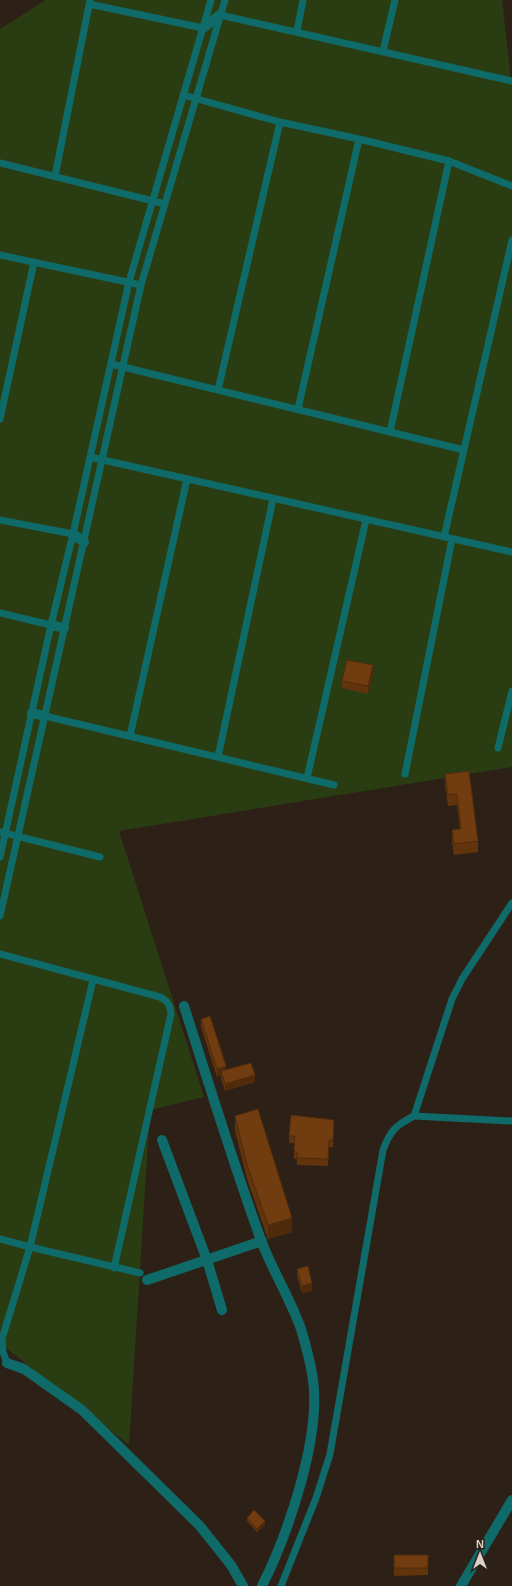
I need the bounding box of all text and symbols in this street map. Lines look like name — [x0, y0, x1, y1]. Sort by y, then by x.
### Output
north arrow — [460, 1534, 500, 1574]
text: N — [476, 1538, 484, 1550]

